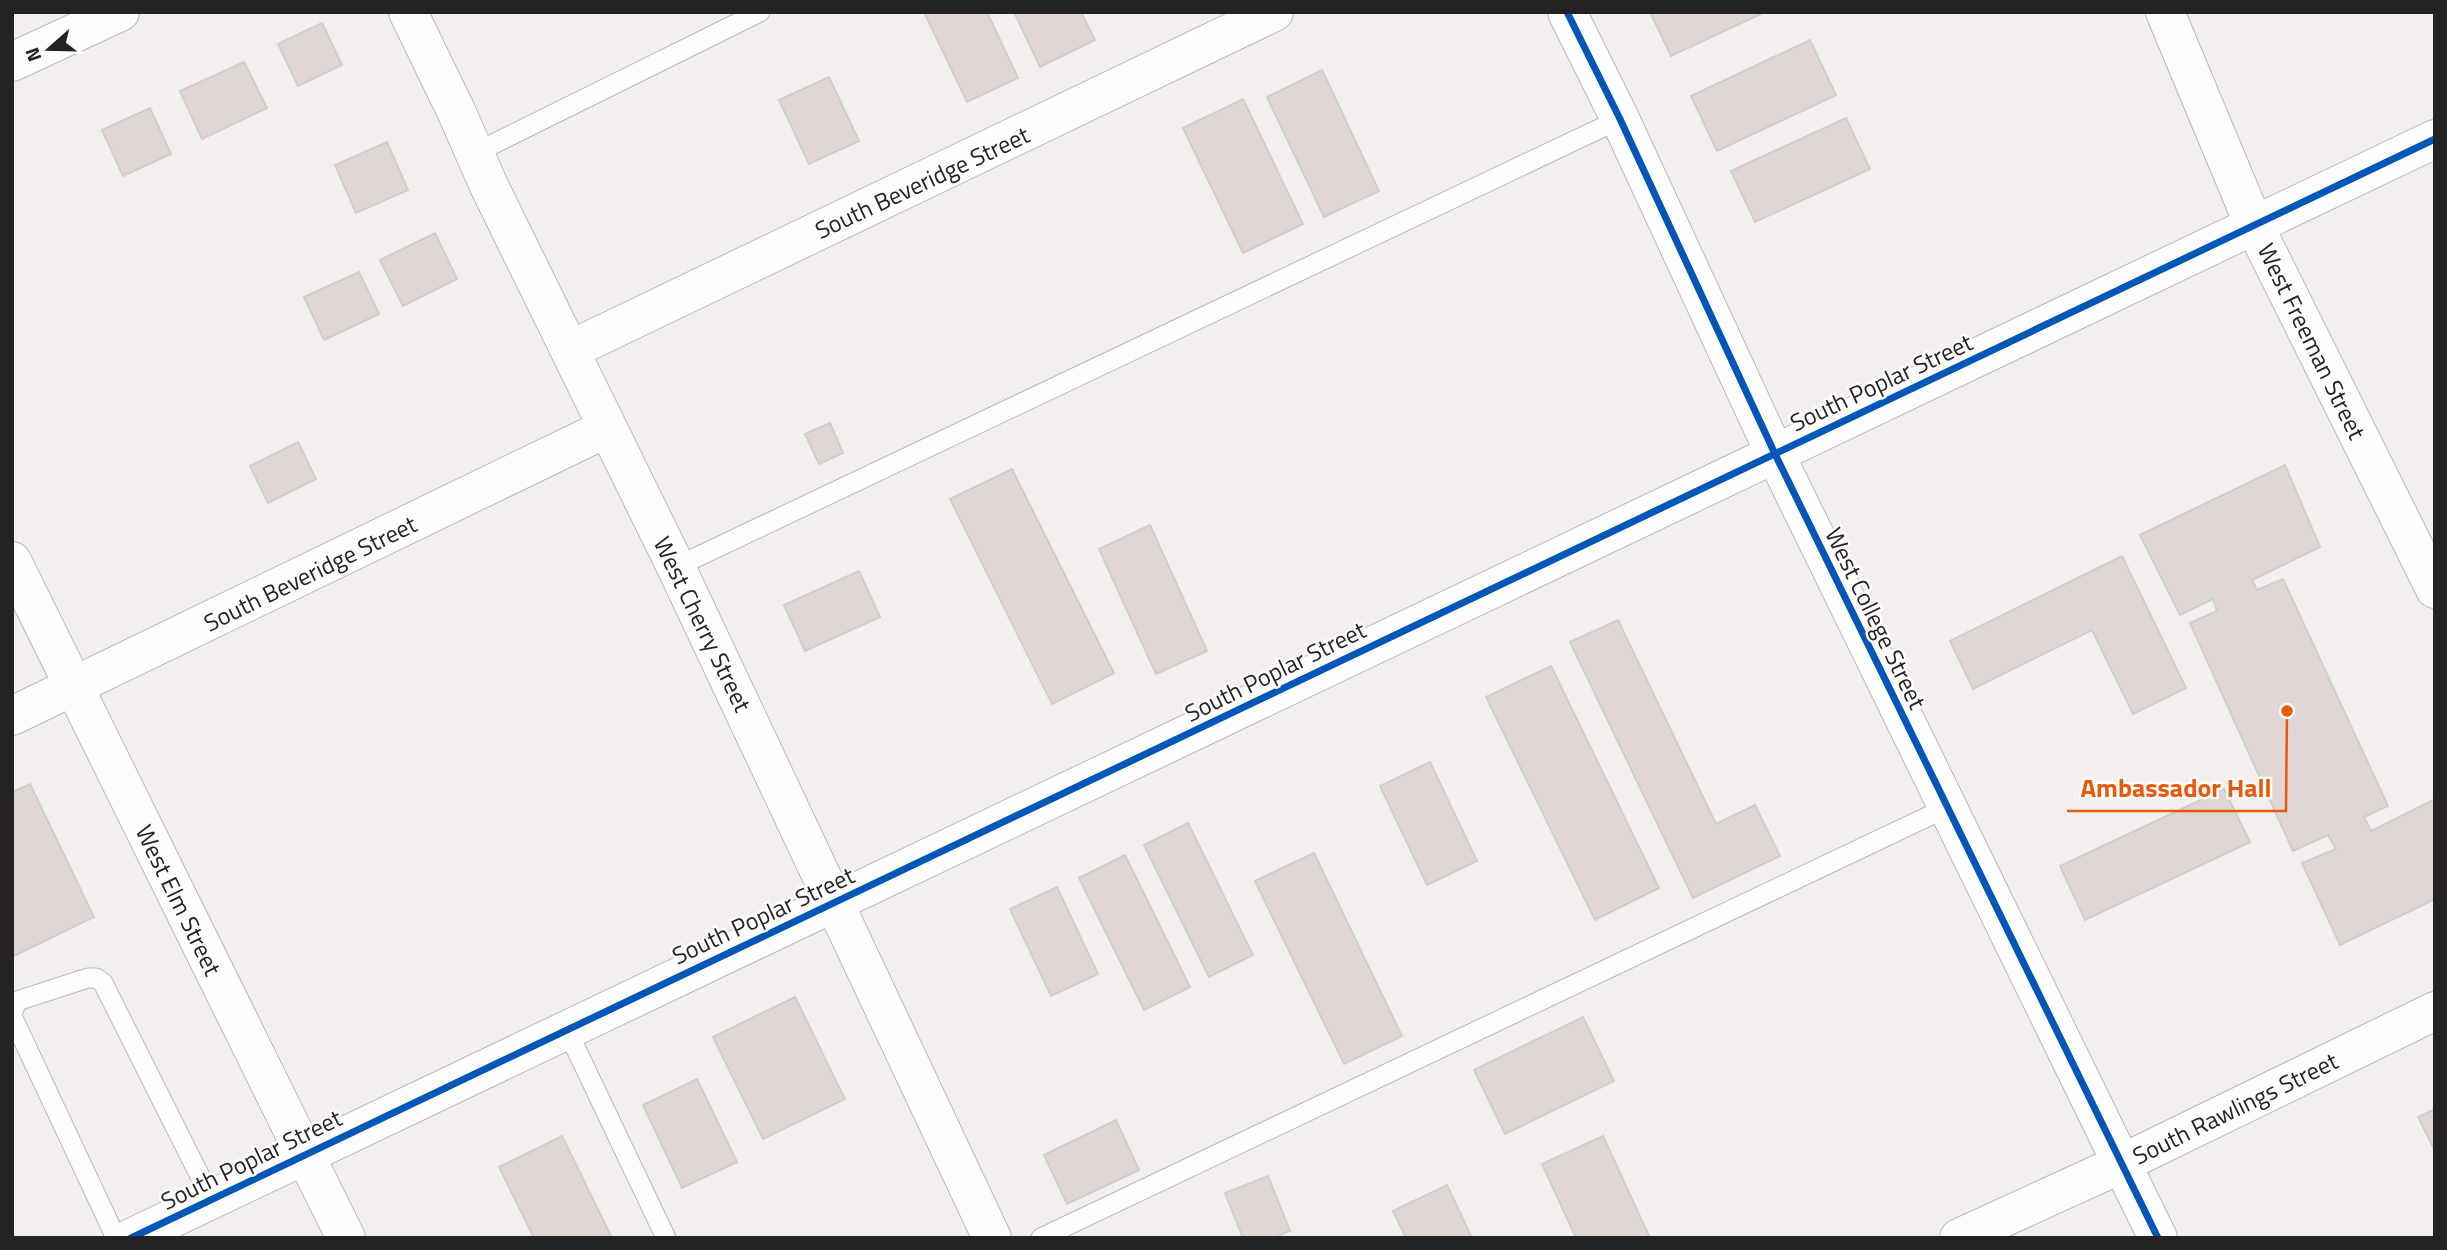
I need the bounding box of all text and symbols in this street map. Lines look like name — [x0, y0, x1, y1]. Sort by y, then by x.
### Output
north arrow — [14, 14, 84, 84]
text: N — [17, 44, 48, 66]
street label: South Beveridge Street — [809, 116, 1036, 248]
street label: West Freeman Street — [2249, 237, 2375, 446]
street label: South Poplar Street — [1784, 324, 1979, 440]
street label: South Beveridge Street — [197, 505, 423, 640]
street label: West College Street — [1816, 521, 1936, 715]
street label: West Cherry Street — [645, 530, 761, 718]
street label: South Poplar Street — [1178, 611, 1372, 730]
callout: Ambassador Hall — [2067, 764, 2286, 811]
text: Ambassador Hall — [2080, 768, 2272, 807]
street label: West Elm Street — [127, 818, 231, 982]
street label: South Poplar Street — [666, 857, 861, 973]
street label: South Rawlings Street — [2126, 1042, 2344, 1173]
street label: South Poplar Street — [154, 1099, 348, 1218]

